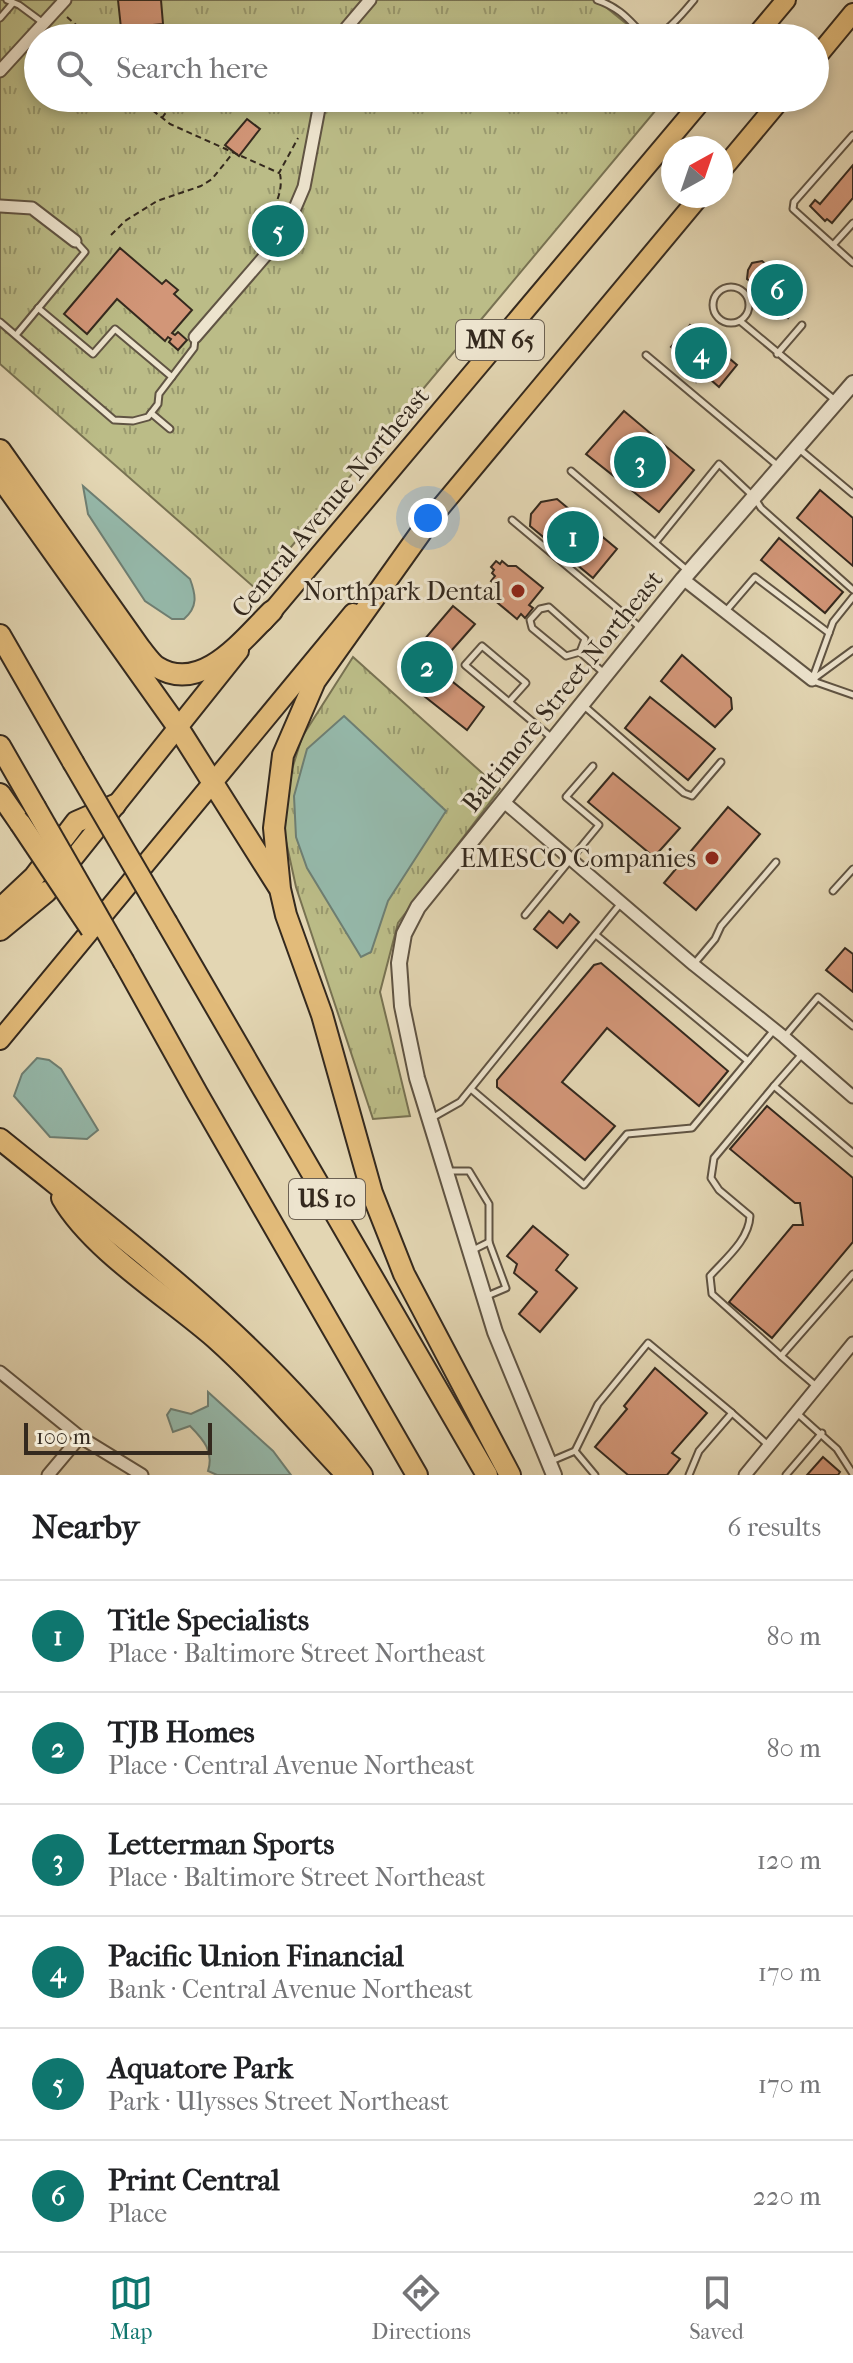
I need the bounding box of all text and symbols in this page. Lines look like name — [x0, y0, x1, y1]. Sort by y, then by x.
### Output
search box — [24, 24, 829, 112]
icon: search — [52, 46, 96, 90]
text: Search here — [116, 51, 268, 86]
north arrow — [661, 136, 733, 208]
pin: 5 — [252, 201, 304, 261]
pin: 6 — [751, 260, 803, 320]
road number: MN 65 — [456, 320, 544, 360]
pin: 4 — [675, 323, 727, 383]
street label: Central Avenue Northeast — [225, 380, 436, 624]
pin: 3 — [614, 432, 666, 492]
your location — [408, 498, 448, 538]
pin: 1 — [547, 507, 599, 567]
street label: Baltimore Street Northeast — [455, 564, 670, 818]
place label: Northpark Dental — [303, 576, 502, 607]
marker: Northpark Dental — [509, 582, 527, 600]
pin: 2 — [401, 637, 453, 697]
place label: EMESCO Companies — [460, 843, 696, 874]
marker: EMESCO Companies — [703, 849, 721, 867]
road number: US 10 — [289, 1179, 365, 1219]
scale bar — [24, 1419, 212, 1455]
text: 100 m — [36, 1424, 91, 1450]
text: Nearby — [32, 1507, 139, 1547]
text: 6 results — [727, 1512, 821, 1543]
text: Title Specialists — [108, 1603, 309, 1638]
text: 1 — [53, 1621, 63, 1652]
text: 80 m — [766, 1621, 821, 1652]
text: Place · Baltimore Street Northeast — [108, 1638, 486, 1669]
text: TJB Homes — [108, 1715, 255, 1750]
text: 2 — [51, 1733, 65, 1764]
text: 80 m — [766, 1733, 821, 1764]
text: Place · Central Avenue Northeast — [108, 1750, 475, 1781]
text: Letterman Sports — [108, 1827, 334, 1862]
text: 3 — [53, 1845, 63, 1876]
text: 120 m — [757, 1845, 821, 1876]
text: Place · Baltimore Street Northeast — [108, 1862, 486, 1893]
text: Pacific Union Financial — [108, 1939, 404, 1974]
text: 4 — [50, 1957, 66, 1988]
text: 170 m — [758, 1957, 821, 1988]
text: Bank · Central Avenue Northeast — [108, 1974, 473, 2005]
text: Aquatore Park — [108, 2051, 293, 2086]
text: 5 — [52, 2069, 64, 2100]
text: 170 m — [758, 2069, 821, 2100]
text: Park · Ulysses Street Northeast — [108, 2086, 449, 2117]
text: Print Central — [108, 2163, 280, 2198]
text: 6 — [51, 2181, 65, 2212]
text: 220 m — [753, 2181, 821, 2212]
text: Place — [108, 2198, 167, 2229]
tab: Map — [109, 2271, 153, 2345]
tab: Directions — [372, 2271, 471, 2345]
tab: Saved — [689, 2271, 744, 2345]

